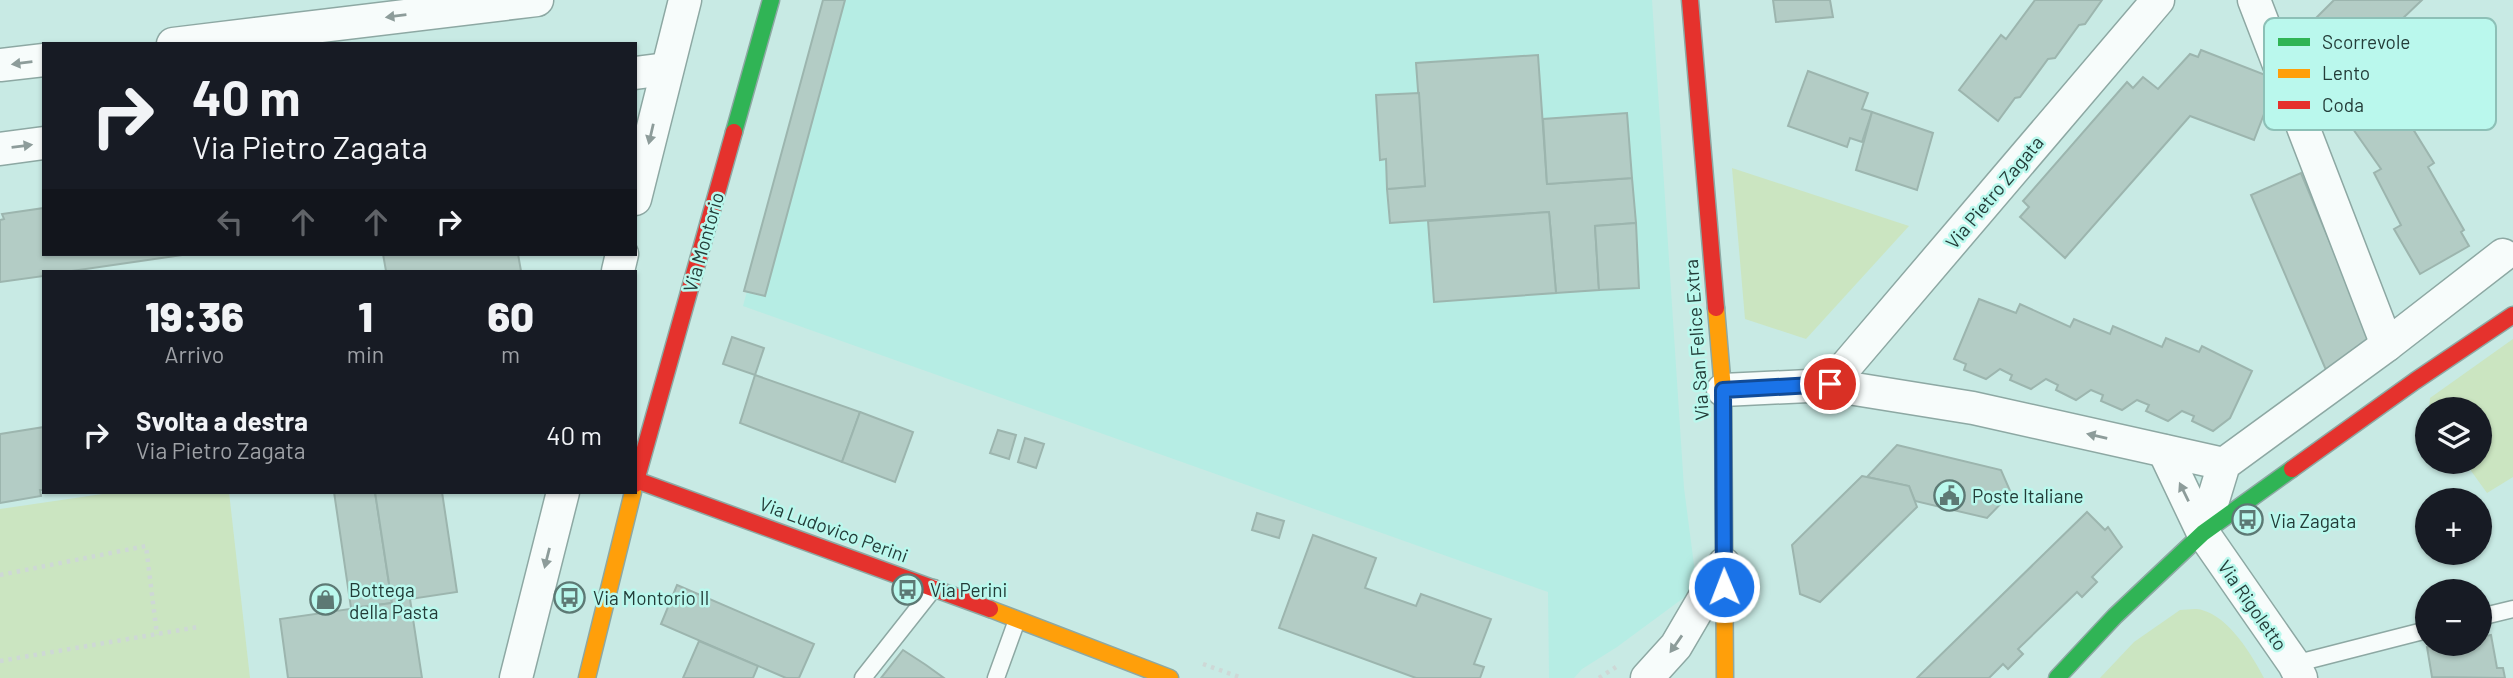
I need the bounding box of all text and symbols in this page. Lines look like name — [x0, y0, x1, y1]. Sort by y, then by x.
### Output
one-way arrow — [385, 11, 407, 22]
legend — [2264, 18, 2496, 130]
text: Scorrevole — [2322, 30, 2410, 53]
one-way arrow — [11, 57, 33, 68]
text: Lento — [2322, 61, 2370, 84]
text: 40 m — [192, 67, 300, 126]
icon: right — [77, 70, 168, 161]
text: Coda — [2322, 93, 2364, 116]
one-way arrow — [645, 123, 656, 145]
text: Via Pietro Zagata — [192, 127, 428, 165]
street label: Via Pietro Zagata — [1940, 131, 2048, 253]
one-way arrow — [11, 141, 33, 152]
street label: Via Montorio — [678, 189, 728, 295]
icon: left — [211, 203, 249, 241]
icon: ahead — [284, 203, 322, 241]
icon: ahead — [357, 203, 395, 241]
icon: right — [430, 203, 468, 241]
street label: Via San Felice Extra — [1679, 259, 1713, 421]
text: 19:36 — [145, 290, 244, 340]
text: 1 — [358, 290, 373, 340]
text: 60 — [487, 290, 534, 340]
text: Arrivo — [165, 340, 224, 368]
text: min — [347, 340, 384, 368]
text: m — [501, 340, 520, 368]
pin — [1800, 354, 1860, 414]
icon: arrive — [1811, 365, 1849, 403]
map controls — [2415, 397, 2492, 656]
button: layers — [2415, 397, 2492, 474]
text: Svolta a destra — [136, 405, 308, 436]
icon: right — [77, 416, 115, 454]
text: 40 m — [546, 419, 602, 450]
one-way arrow — [2086, 430, 2108, 441]
text: Via Pietro Zagata — [136, 436, 306, 464]
public building icon: Poste Italiane — [1932, 478, 1966, 512]
one-way arrow — [2178, 482, 2189, 502]
place label: Poste Italiane — [1972, 484, 2084, 507]
button: + — [2415, 488, 2492, 565]
street label: Via Ludovico Perini — [756, 491, 912, 567]
bus stop icon: Via Zagata — [2230, 503, 2264, 537]
place label: Via Zagata — [2270, 509, 2356, 532]
one-way arrow — [541, 547, 552, 569]
position arrow — [1687, 550, 1761, 624]
street label: Via Rigoletto — [2214, 555, 2292, 655]
bus stop icon: Via Perini — [890, 572, 924, 606]
place label: Bottega della Pasta — [349, 578, 438, 623]
place label: Via Perini — [930, 578, 1007, 601]
button: − — [2415, 579, 2492, 656]
bus stop icon: Via Montorio II — [553, 580, 587, 614]
shop icon: Bottega della Pasta — [309, 583, 343, 617]
place label: Via Montorio II — [593, 586, 709, 609]
one-way arrow — [1669, 635, 1683, 653]

